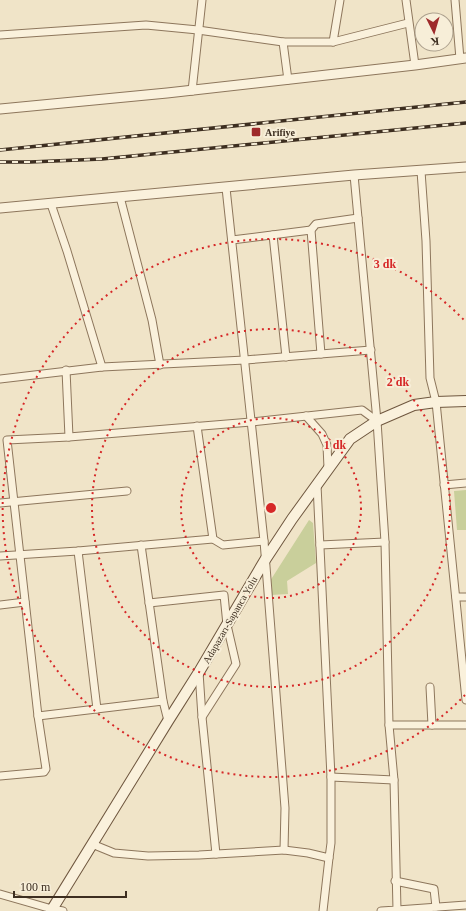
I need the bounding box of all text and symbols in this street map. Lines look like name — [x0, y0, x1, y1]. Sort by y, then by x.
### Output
north arrow — [414, 12, 454, 52]
text: K — [430, 36, 440, 48]
marker: Arifiye — [250, 126, 262, 138]
place label: Arifiye — [265, 127, 296, 138]
text: 3 dk — [374, 257, 396, 271]
text: 2 dk — [387, 375, 409, 389]
text: 1 dk — [324, 438, 346, 452]
centre of rings — [264, 501, 278, 515]
street label: Adapazarı-Sapanca Yolu — [201, 574, 259, 666]
scale bar — [14, 873, 126, 899]
text: 100 m — [20, 880, 51, 894]

